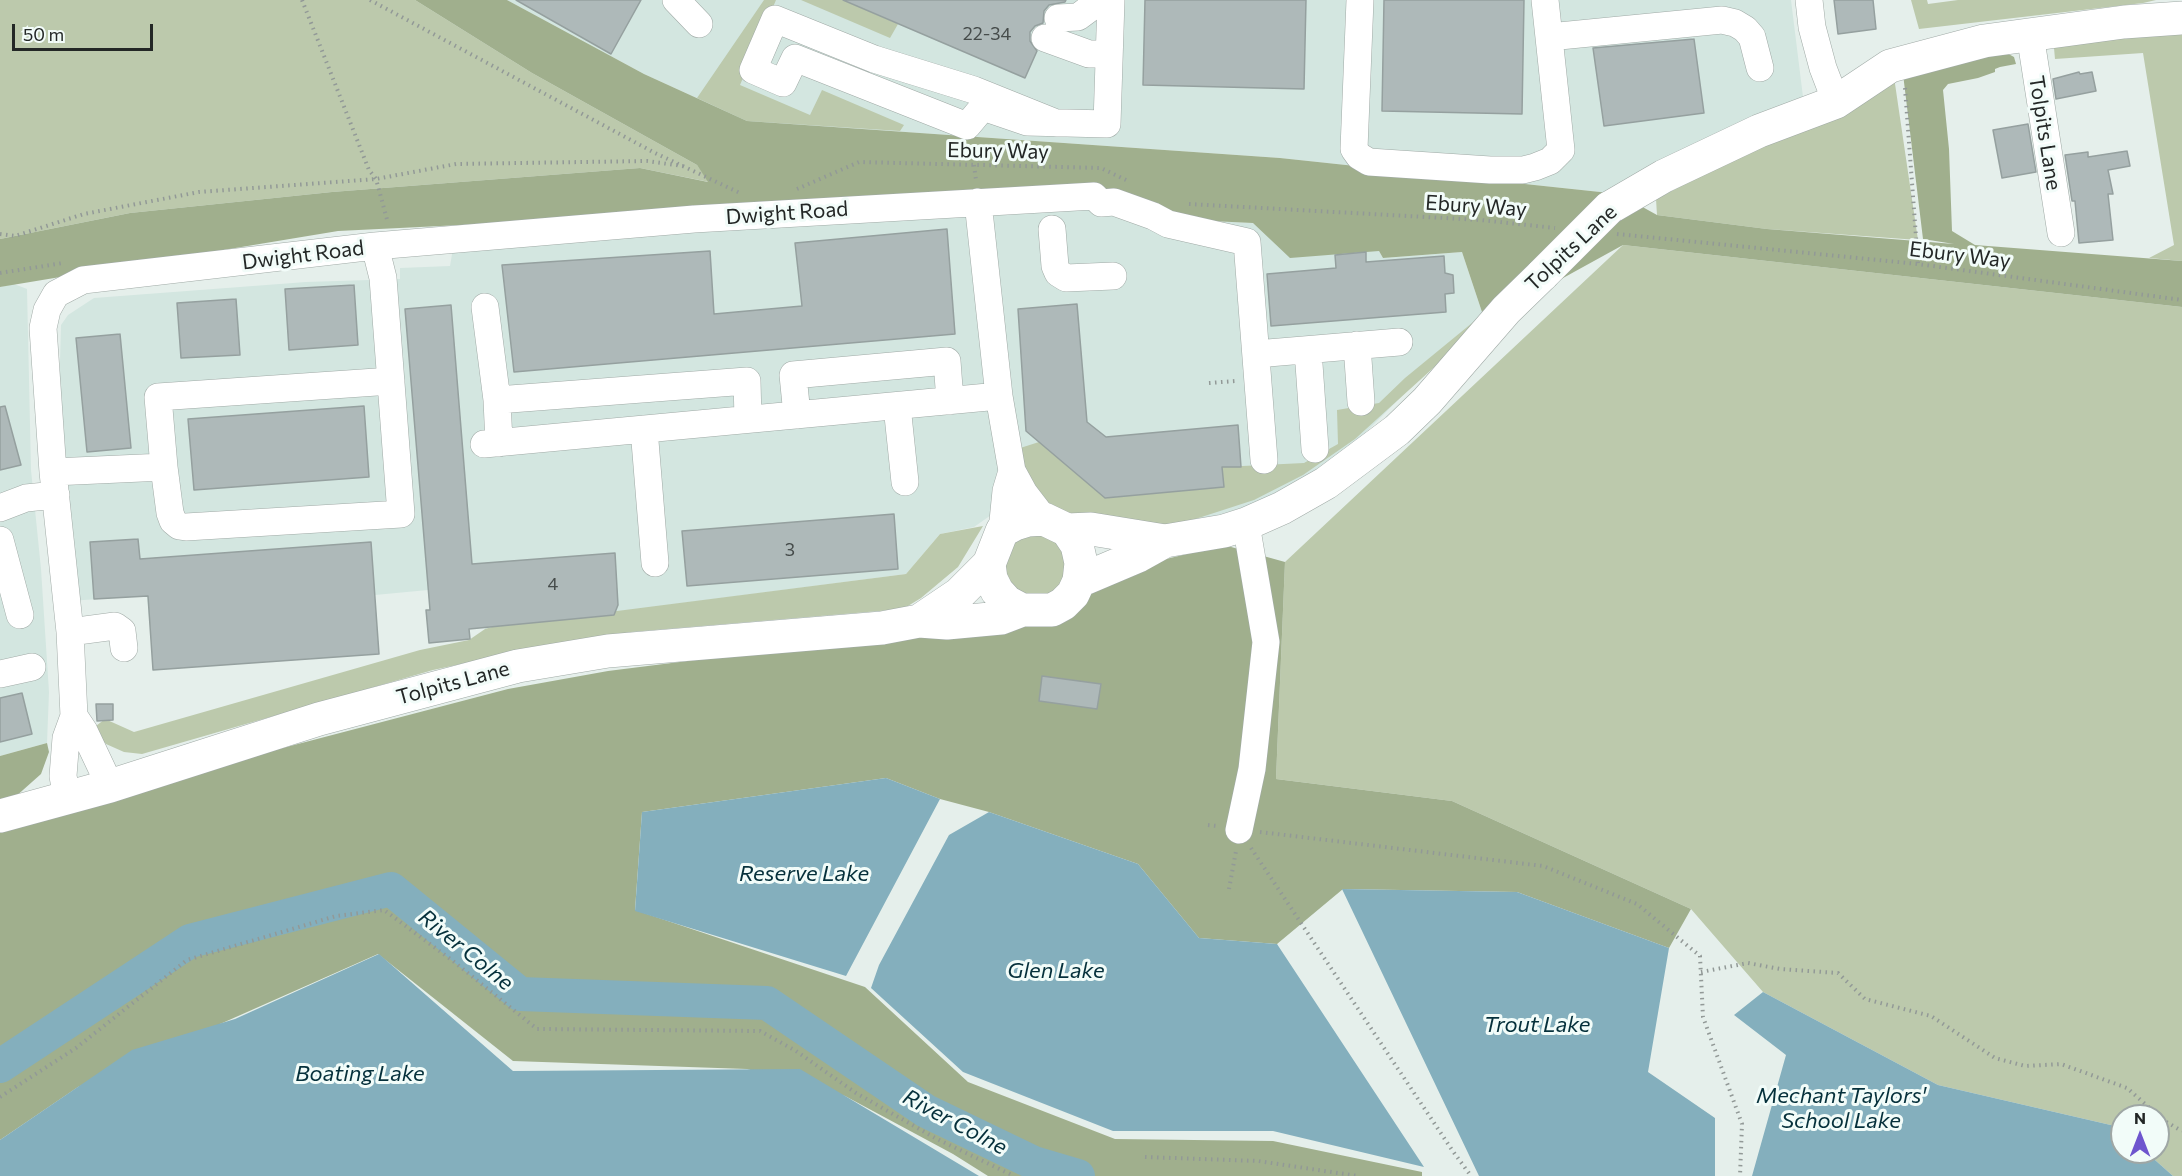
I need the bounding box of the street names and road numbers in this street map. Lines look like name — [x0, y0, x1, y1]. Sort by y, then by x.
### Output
street label: Tolpits Lane — [2023, 74, 2067, 192]
street label: Ebury Way — [947, 138, 1049, 164]
street label: Ebury Way — [1424, 190, 1528, 222]
street label: Dwight Road — [725, 196, 849, 230]
street label: Tolpits Lane — [1520, 199, 1622, 297]
street label: Dwight Road — [241, 235, 365, 275]
street label: Ebury Way — [1908, 236, 2012, 274]
street label: Tolpits Lane — [394, 656, 512, 710]

